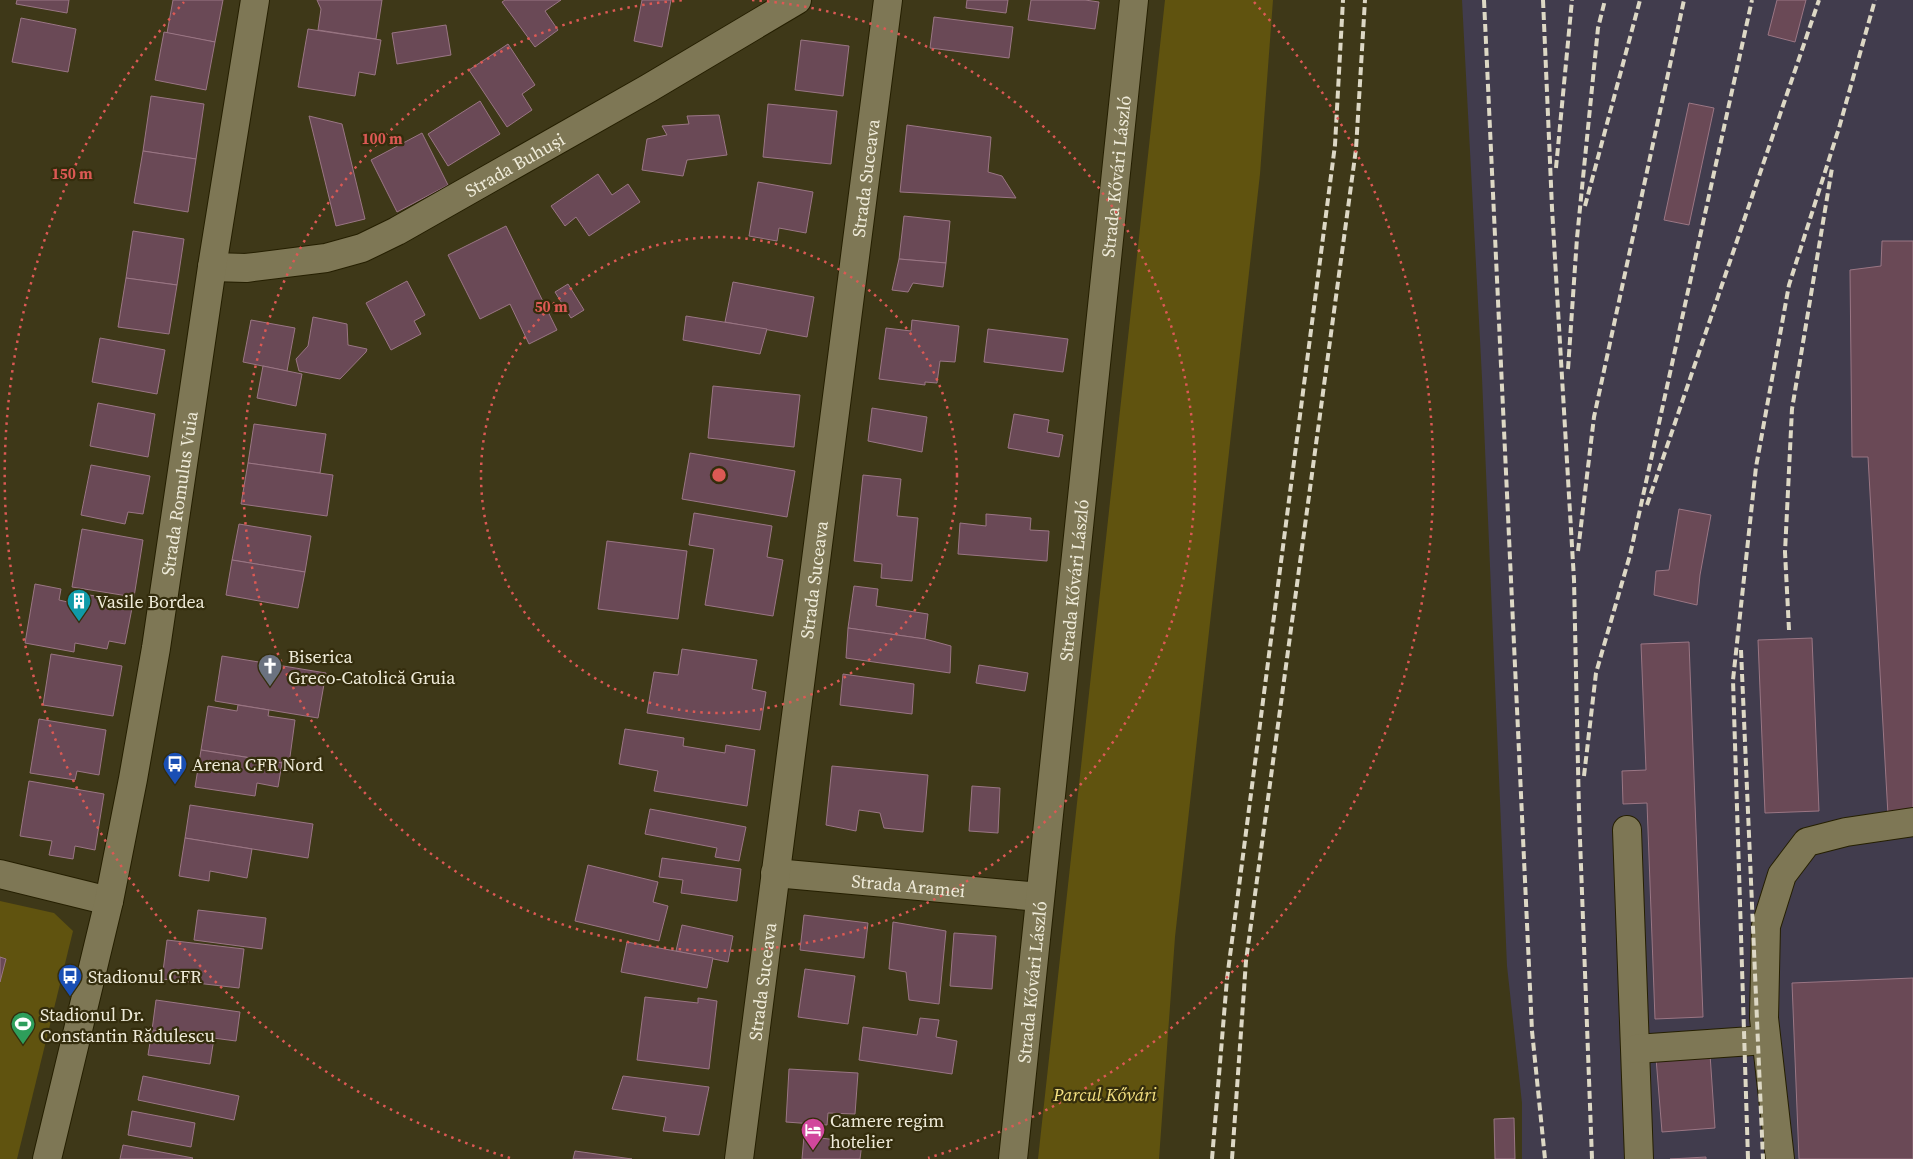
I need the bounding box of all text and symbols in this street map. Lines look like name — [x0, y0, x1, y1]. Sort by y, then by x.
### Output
street label: Strada Kővári László — [1095, 94, 1136, 259]
street label: Strada Suceava — [845, 117, 885, 239]
street label: Strada Buhuși — [460, 126, 569, 203]
text: 100 m — [361, 128, 403, 149]
text: 150 m — [51, 163, 93, 184]
text: 50 m — [534, 296, 568, 317]
street label: Strada Romulus Vuia — [154, 408, 203, 577]
centre of rings — [710, 466, 728, 484]
street label: Strada Kővári László — [1053, 498, 1094, 662]
street label: Strada Suceava — [793, 518, 834, 640]
building icon: Vasile Bordea — [66, 588, 92, 622]
place label: Vasile Bordea — [96, 589, 206, 614]
place label: Biserica Greco-Catolică Gruia — [288, 644, 456, 690]
church icon: Biserica Greco-Catolică Gruia — [257, 653, 283, 687]
bus stop icon: Arena CFR Nord — [162, 751, 188, 785]
place label: Arena CFR Nord — [192, 752, 323, 777]
street label: Strada Aramei — [850, 867, 966, 903]
street label: Strada Kővári László — [1011, 900, 1052, 1064]
street label: Strada Suceava — [742, 920, 782, 1042]
bus stop icon: Stadionul CFR — [57, 963, 83, 997]
place label: Stadionul CFR — [88, 964, 202, 989]
place label: Stadionul Dr. Constantin Rădulescu — [40, 1002, 215, 1048]
sports icon: Stadionul Dr. Constantin Rădulescu — [10, 1011, 36, 1045]
park label: Parcul Kővári — [1052, 1082, 1157, 1107]
place label: Camere regim hotelier — [830, 1108, 944, 1154]
hotel icon: Camere regim hotelier — [800, 1117, 826, 1151]

